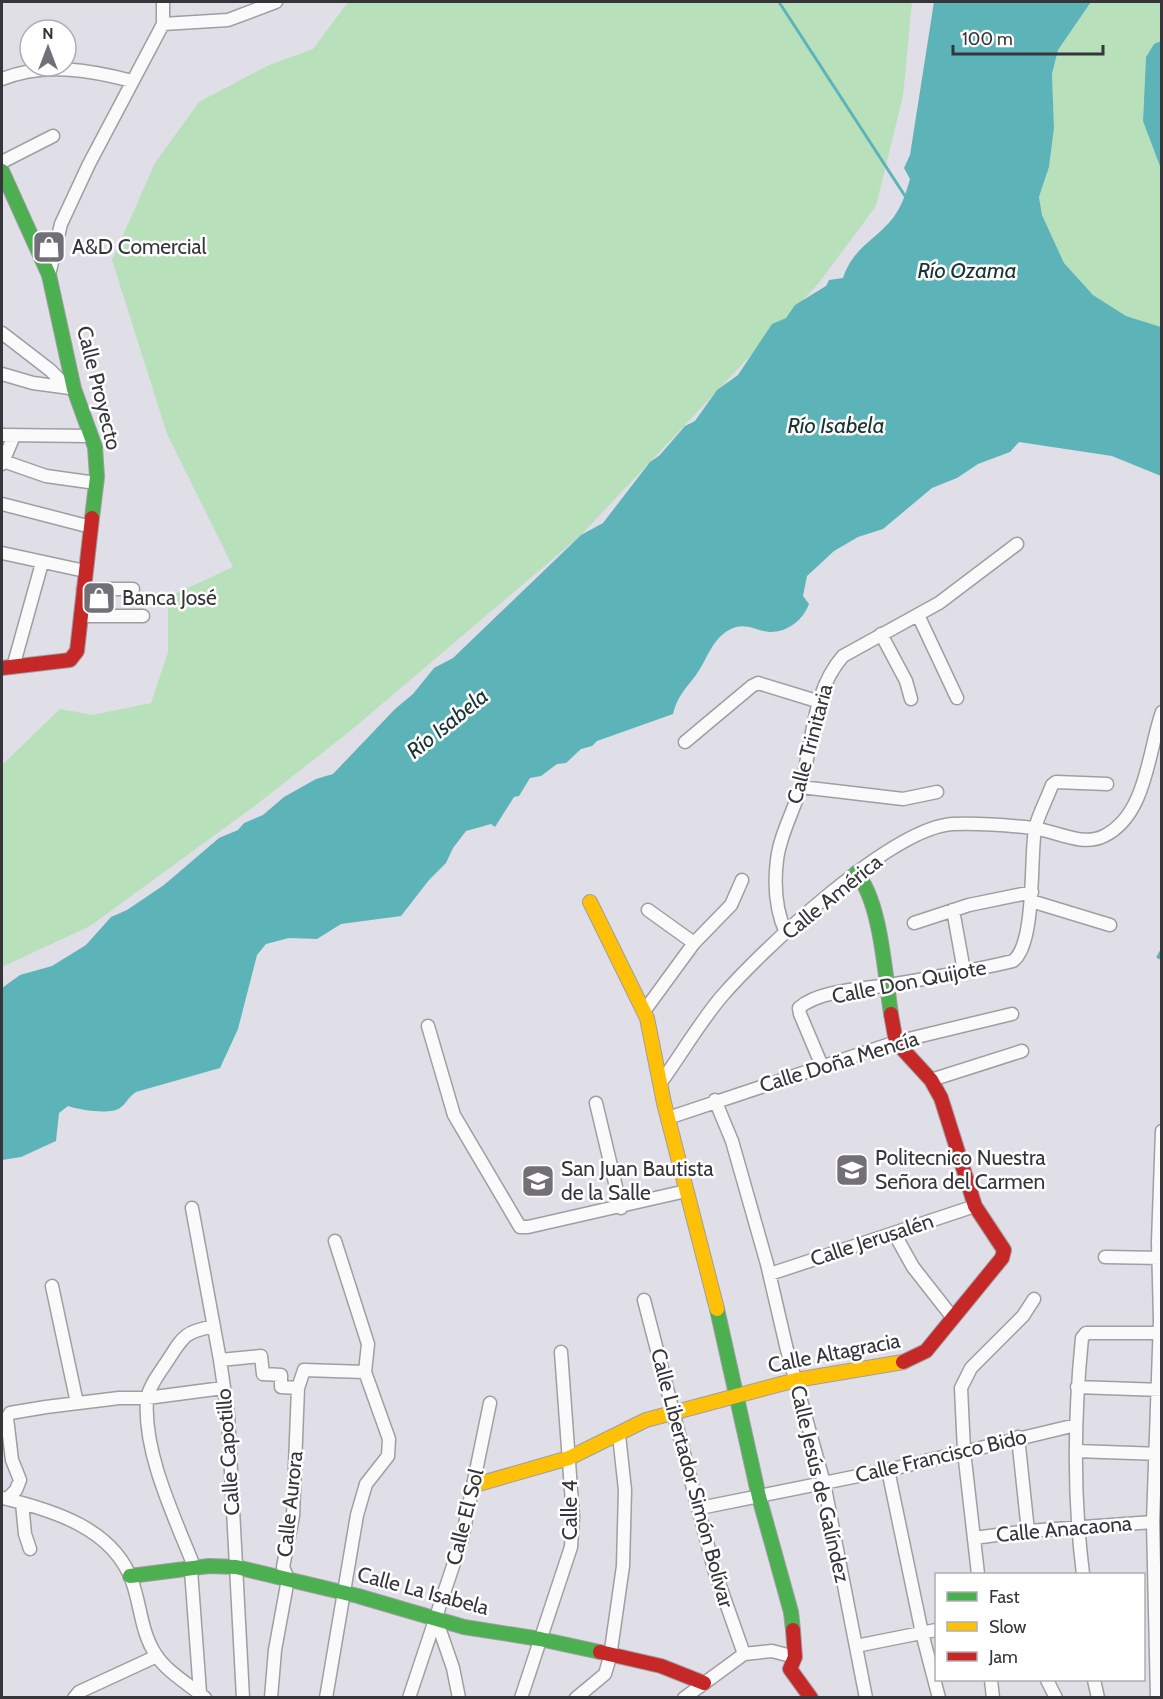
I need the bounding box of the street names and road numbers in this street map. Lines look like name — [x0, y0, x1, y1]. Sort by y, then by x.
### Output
street label: Calle Proyecto — [72, 323, 127, 453]
street label: Calle Trinitaria — [781, 681, 838, 807]
street label: Calle América — [777, 849, 887, 944]
street label: Calle Don Quijote — [830, 954, 989, 1010]
street label: Calle Doña Mencía — [756, 1025, 921, 1098]
street label: Calle Jerusalén — [807, 1208, 937, 1271]
street label: Calle Altagracia — [766, 1327, 902, 1378]
street label: Calle Libertador Simón Bolívar — [646, 1345, 739, 1611]
street label: Calle Jesús de Galíndez — [786, 1383, 855, 1585]
street label: Calle Capotillo — [211, 1388, 244, 1516]
street label: Calle Francisco Bido — [853, 1424, 1029, 1487]
street label: Calle Aurora — [272, 1450, 307, 1558]
street label: Calle El Sol — [440, 1466, 489, 1568]
street label: Calle 4 — [557, 1480, 582, 1540]
street label: Calle Anacaona — [995, 1510, 1133, 1547]
street label: Calle La Isabela — [355, 1561, 492, 1620]

